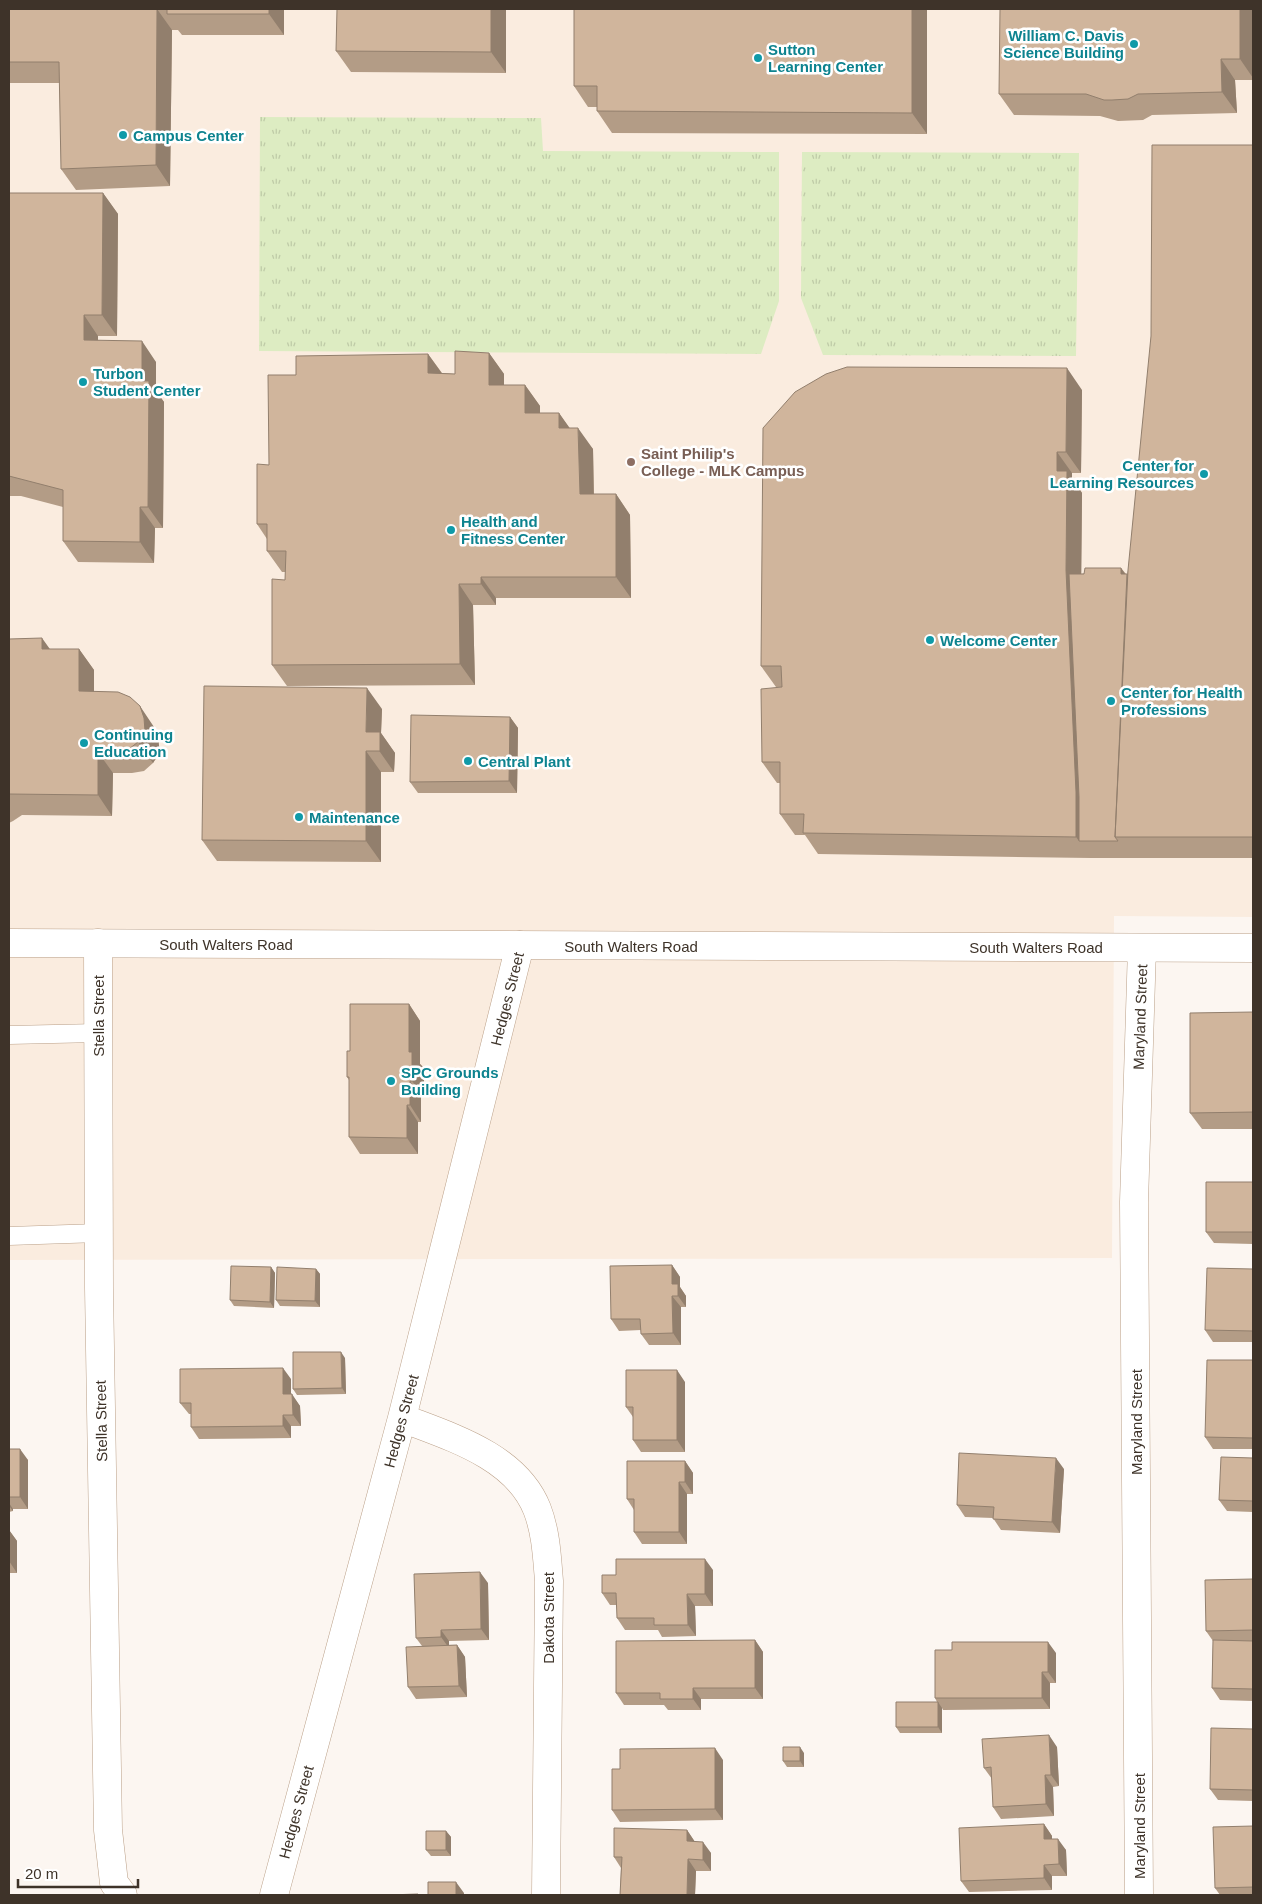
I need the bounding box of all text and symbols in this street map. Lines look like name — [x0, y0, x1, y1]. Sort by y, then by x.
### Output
place label: William C. Davis Science Building — [1003, 27, 1124, 61]
marker: William C. Davis Science Building — [1128, 38, 1140, 50]
place label: Sutton Learning Center — [768, 41, 883, 75]
marker: Sutton Learning Center — [752, 52, 764, 64]
place label: Campus Center — [133, 127, 244, 144]
marker: Campus Center — [117, 129, 129, 141]
place label: Turbon Student Center — [93, 365, 201, 399]
marker: Turbon Student Center — [77, 376, 89, 388]
place label: Saint Philip's College - MLK Campus — [641, 445, 804, 479]
marker: Saint Philip's College - MLK Campus — [625, 456, 637, 468]
place label: Center for Learning Resources — [1050, 457, 1194, 491]
marker: Center for Learning Resources — [1198, 468, 1210, 480]
place label: Health and Fitness Center — [461, 513, 565, 547]
marker: Health and Fitness Center — [445, 524, 457, 536]
place label: Welcome Center — [940, 632, 1057, 649]
marker: Welcome Center — [924, 634, 936, 646]
place label: Center for Health Professions — [1121, 684, 1243, 718]
marker: Center for Health Professions — [1105, 695, 1117, 707]
place label: Continuing Education — [94, 726, 173, 760]
marker: Continuing Education — [78, 737, 90, 749]
place label: Central Plant — [478, 753, 571, 770]
marker: Central Plant — [462, 755, 474, 767]
place label: Maintenance — [309, 809, 400, 826]
marker: Maintenance — [293, 811, 305, 823]
street label: South Walters Road — [159, 936, 293, 953]
street label: South Walters Road — [564, 938, 698, 955]
street label: South Walters Road — [969, 939, 1103, 956]
street label: Hedges Street — [487, 950, 527, 1048]
street label: Maryland Street — [1130, 963, 1150, 1070]
street label: Stella Street — [90, 974, 107, 1057]
place label: SPC Grounds Building — [401, 1064, 499, 1098]
marker: SPC Grounds Building — [385, 1075, 397, 1087]
street label: Maryland Street — [1128, 1368, 1145, 1475]
street label: Hedges Street — [380, 1372, 422, 1470]
street label: Stella Street — [92, 1379, 110, 1462]
street label: Dakota Street — [540, 1571, 557, 1664]
street label: Hedges Street — [275, 1763, 317, 1861]
street label: Maryland Street — [1131, 1772, 1148, 1879]
scale bar — [18, 1856, 138, 1888]
text: 20 m — [25, 1865, 58, 1882]

